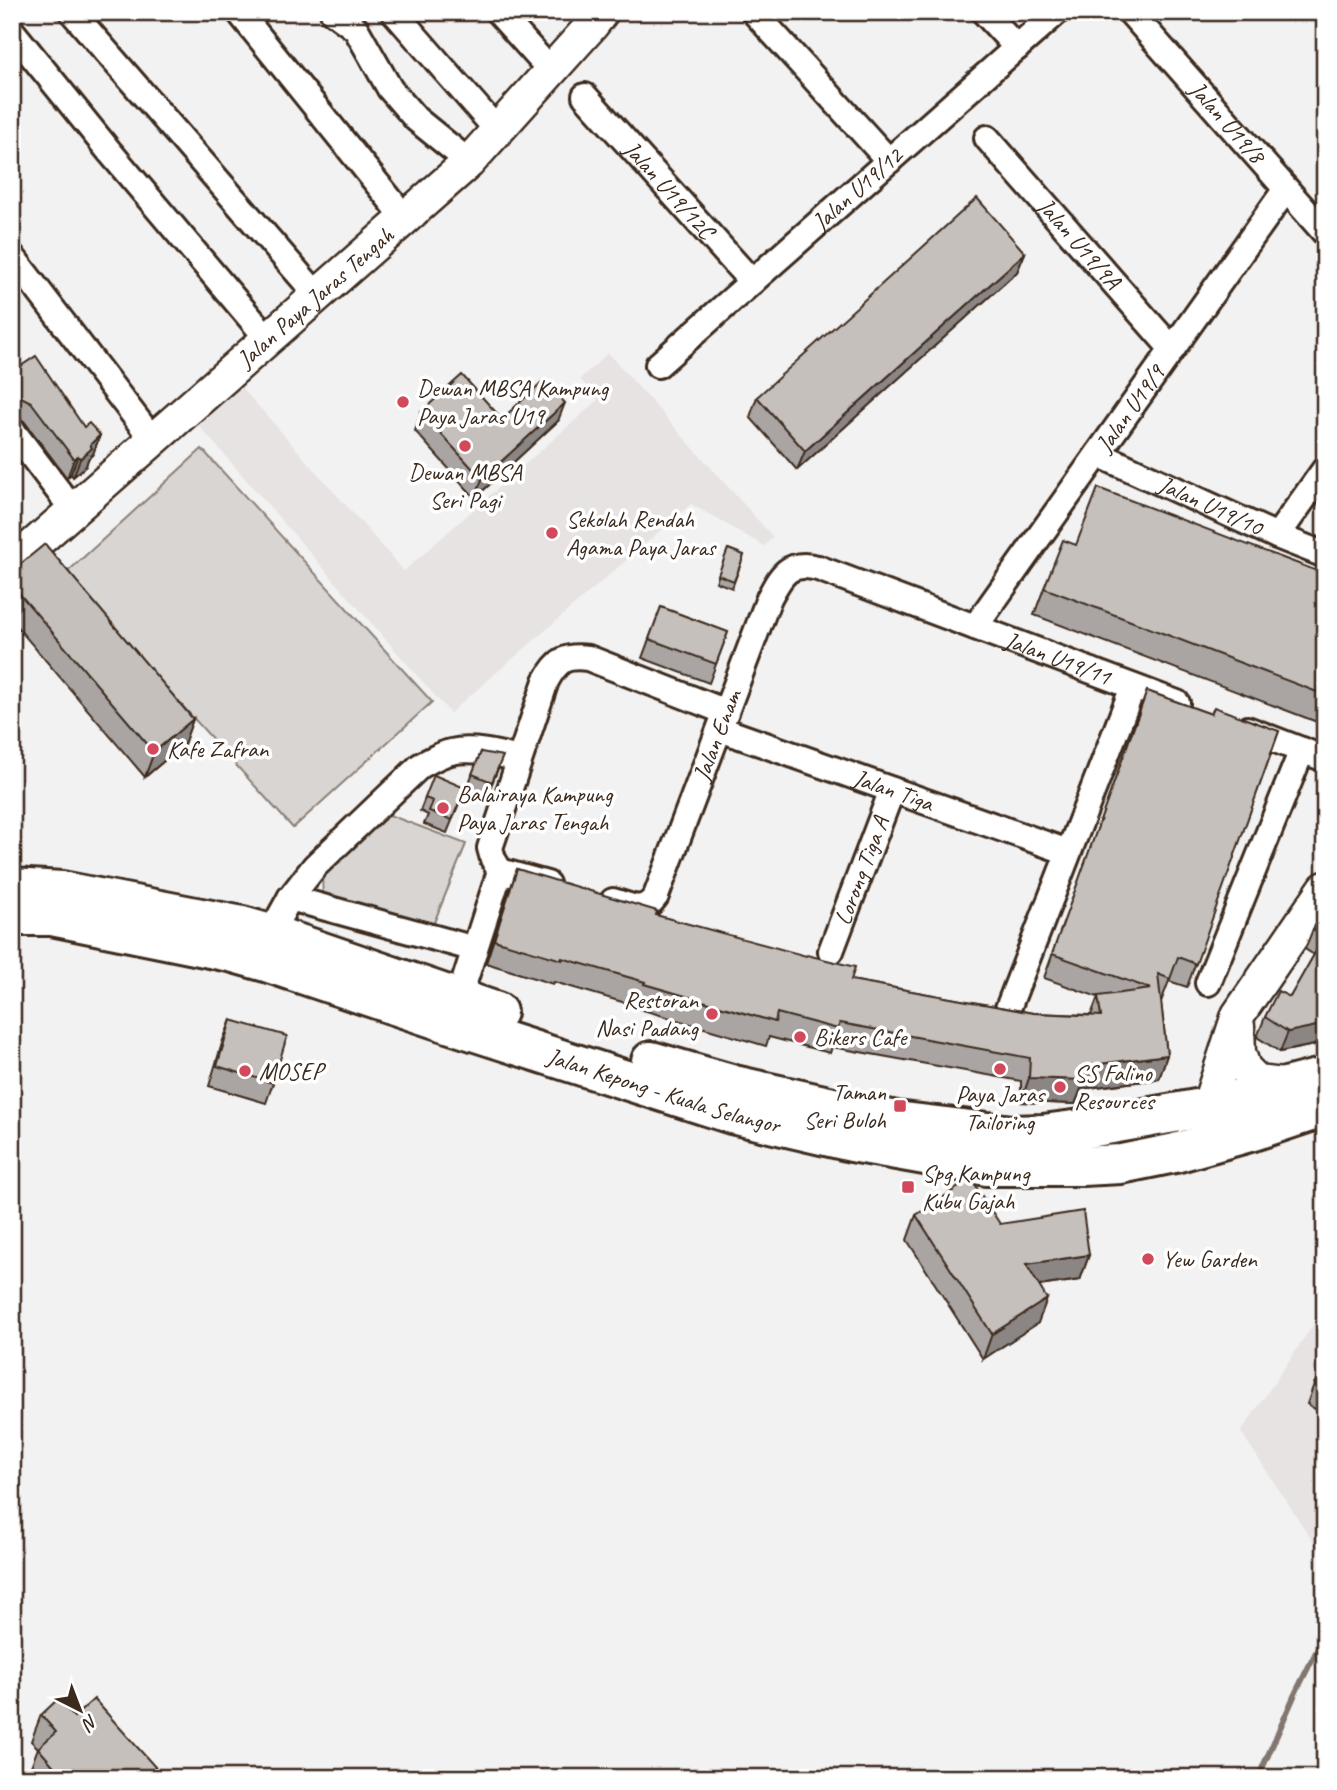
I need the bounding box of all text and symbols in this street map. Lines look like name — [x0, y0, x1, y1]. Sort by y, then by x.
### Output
street label: Jalan U19/8 — [1182, 74, 1273, 171]
street label: Jalan U19/12C — [617, 134, 723, 247]
street label: Jalan U19/12 — [805, 139, 910, 237]
street label: Jalan U19/9A — [1030, 191, 1128, 296]
street label: Jalan Paya Jaras Tengah — [230, 220, 401, 375]
street label: Jalan U19/9 — [1088, 357, 1173, 459]
place label: Dewan MBSA Kampung Paya Jaras U19 — [417, 373, 610, 431]
marker: Dewan MBSA Kampung Paya Jaras U19 — [395, 394, 411, 410]
marker: Dewan MBSA Seri Pagi — [457, 438, 473, 454]
place label: Dewan MBSA Seri Pagi — [408, 457, 523, 515]
street label: Jalan U19/10 — [1153, 469, 1269, 543]
place label: Sekolah Rendah Agama Paya Jaras — [566, 504, 717, 562]
marker: Sekolah Rendah Agama Paya Jaras — [544, 525, 560, 541]
street label: Jalan U19/11 — [1000, 624, 1116, 692]
street label: Jalan Enam — [686, 683, 749, 786]
place label: Kafe Zafran — [167, 734, 270, 764]
marker: Kafe Zafran — [145, 741, 161, 757]
street label: Jalan Tiga — [849, 762, 939, 819]
place label: Balairaya Kampung Paya Jaras Tengah — [457, 779, 614, 837]
marker: Balairaya Kampung Paya Jaras Tengah — [435, 800, 451, 816]
street label: Lorong Tiga A — [827, 811, 896, 929]
place label: Restoran Nasi Padang — [595, 985, 699, 1043]
marker: Restoran Nasi Padang — [704, 1006, 720, 1022]
place label: Bikers Cafe — [814, 1022, 909, 1052]
marker: Bikers Cafe — [792, 1029, 808, 1045]
street label: Jalan Kepong - Kuala Selangor — [543, 1041, 785, 1140]
place label: MOSEP — [259, 1056, 327, 1086]
place label: SS Falino Resources — [1074, 1058, 1156, 1116]
marker: Paya Jaras Tailoring — [992, 1061, 1008, 1077]
marker: MOSEP — [237, 1063, 253, 1079]
place label: Taman Seri Buloh — [803, 1077, 887, 1135]
place label: Paya Jaras Tailoring — [956, 1079, 1046, 1137]
marker: SS Falino Resources — [1052, 1079, 1068, 1095]
marker: Taman Seri Buloh — [892, 1098, 908, 1114]
place label: Spg Kampung Kubu Gajah — [922, 1158, 1031, 1216]
marker: Spg Kampung Kubu Gajah — [900, 1179, 916, 1195]
place label: Yew Garden — [1162, 1244, 1258, 1274]
marker: Yew Garden — [1140, 1251, 1156, 1267]
north arrow — [46, 1674, 116, 1744]
text: N — [76, 1709, 103, 1737]

